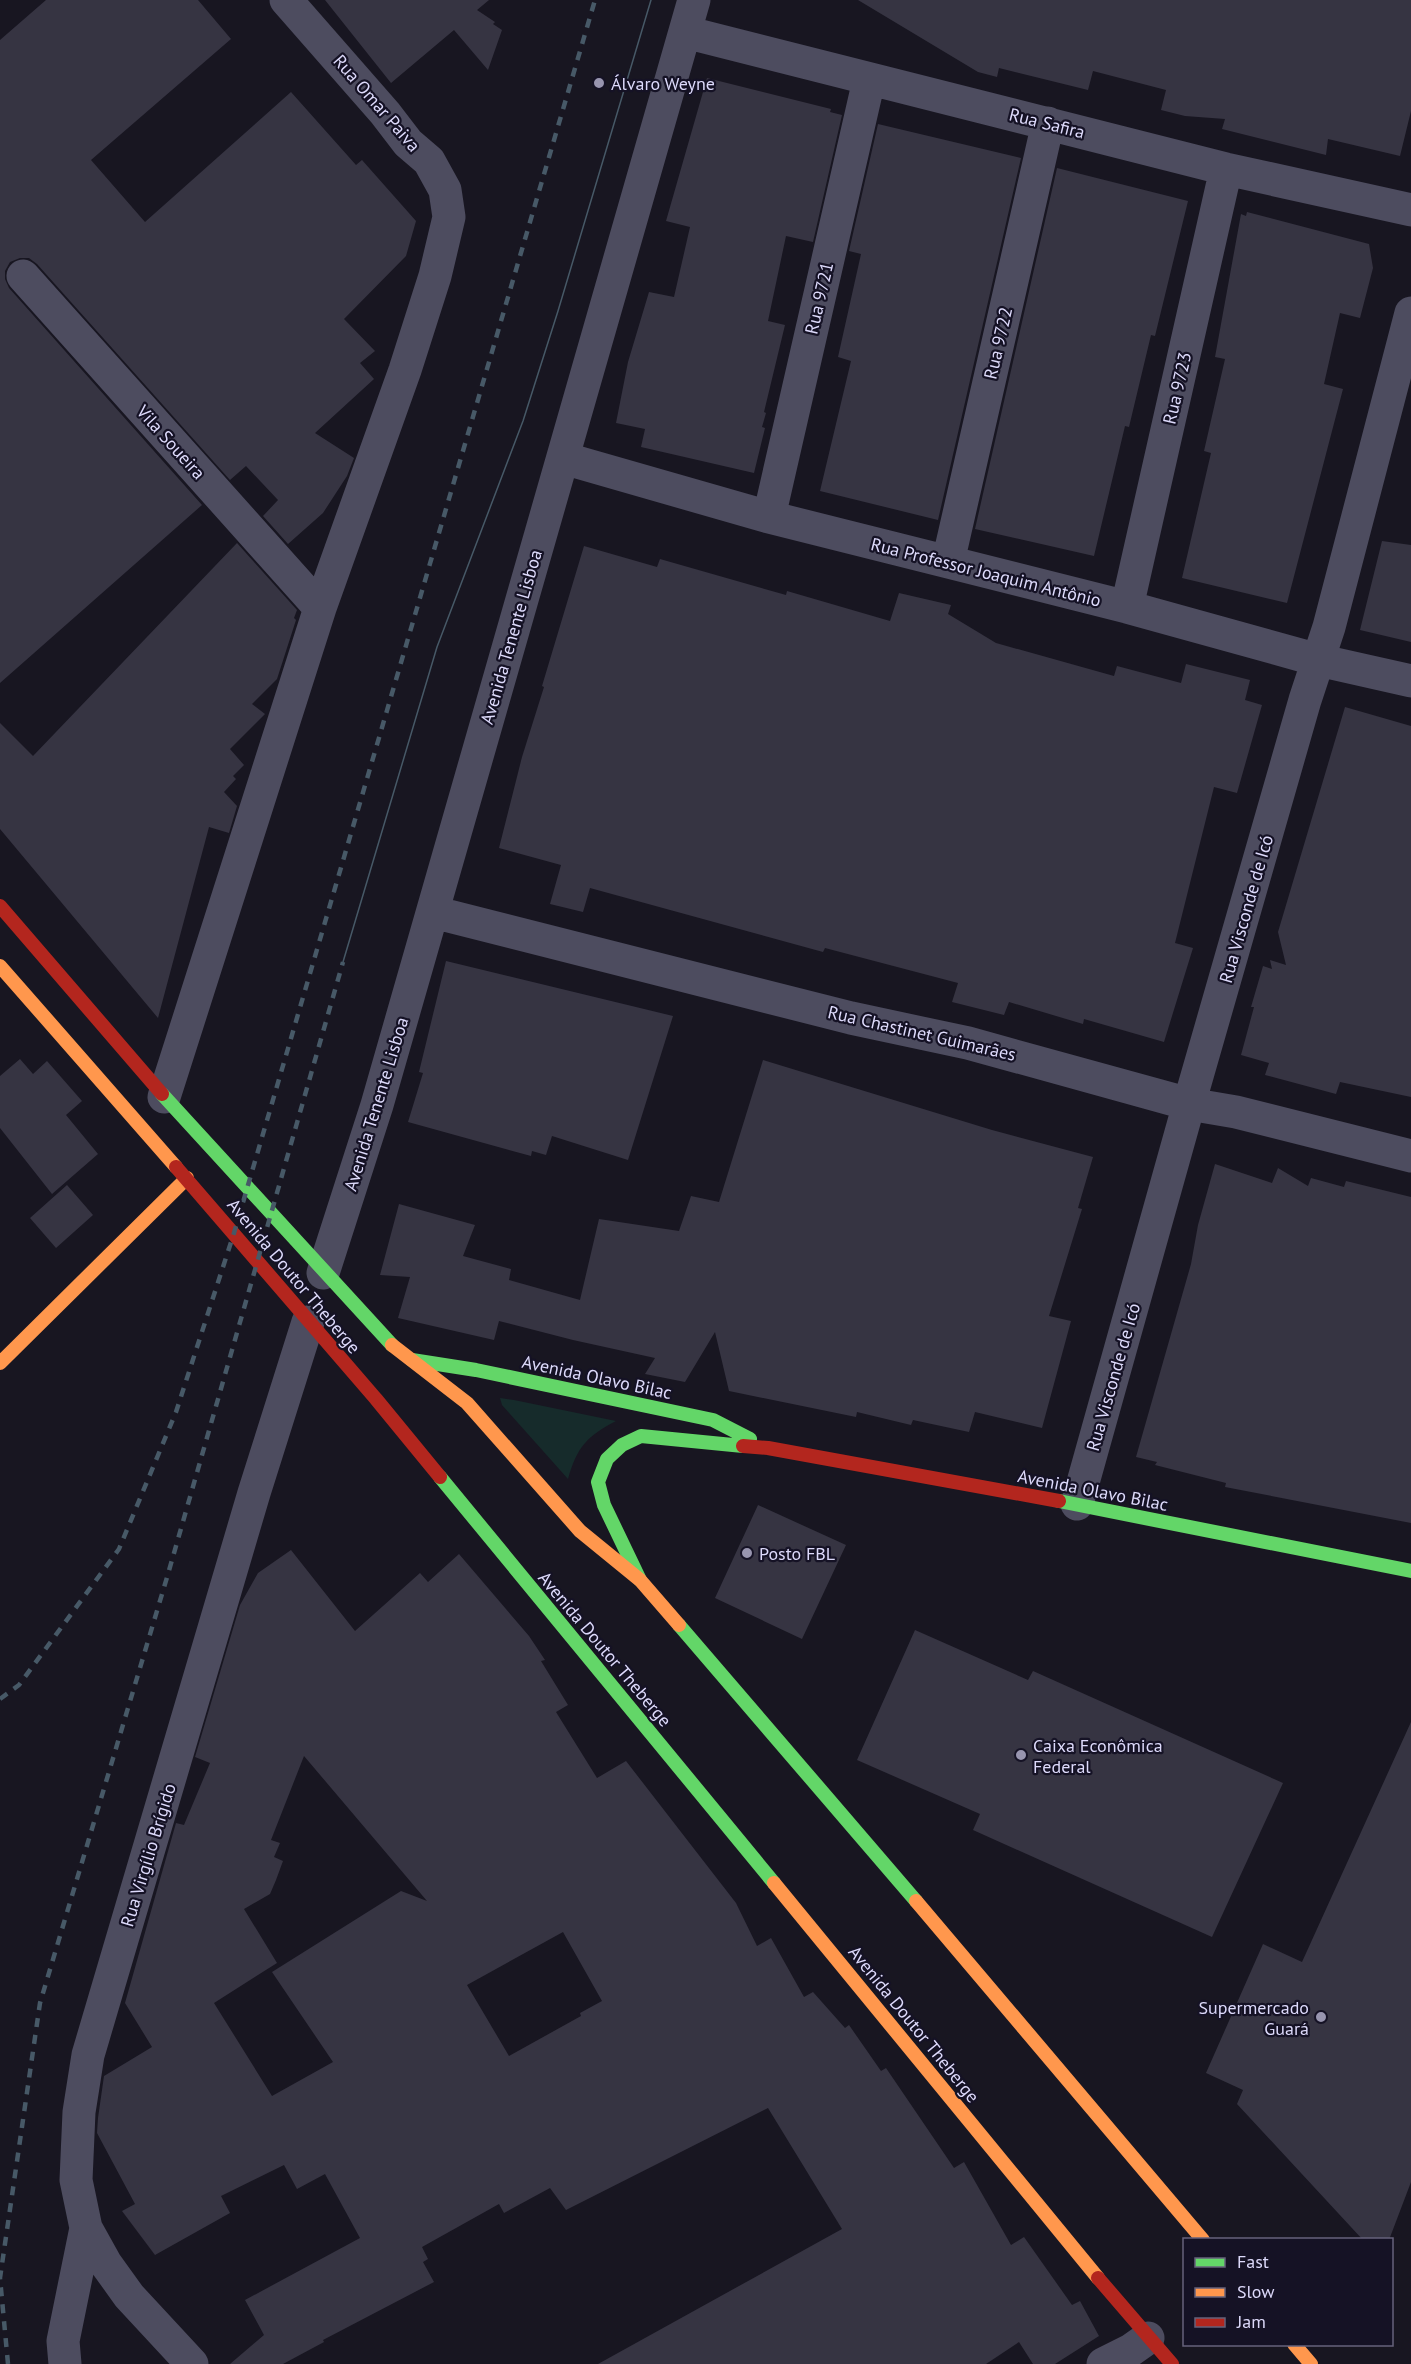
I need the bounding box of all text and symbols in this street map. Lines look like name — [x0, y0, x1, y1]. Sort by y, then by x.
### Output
street label: Rua Omar Paiva — [328, 50, 426, 156]
place label: Álvaro Weyne — [611, 72, 715, 95]
marker: Álvaro Weyne — [592, 76, 606, 90]
street label: Rua Safira — [1007, 102, 1087, 144]
street label: Rua 9721 — [800, 260, 838, 336]
street label: Rua 9722 — [979, 305, 1017, 381]
street label: Rua 9723 — [1158, 350, 1196, 426]
street label: Vila Soueira — [131, 399, 210, 484]
street label: Rua Professor Joaquim Antônio — [868, 532, 1104, 612]
street label: Avenida Tenente Lisboa — [475, 547, 547, 727]
street label: Rua Visconde de Icó — [1214, 832, 1278, 986]
street label: Rua Chastinet Guimarães — [826, 1000, 1018, 1066]
street label: Avenida Tenente Lisboa — [339, 1014, 413, 1194]
street label: Avenida Doutor Theberge — [222, 1194, 366, 1358]
street label: Rua Visconde de Icó — [1081, 1300, 1145, 1454]
street label: Avenida Olavo Bilac — [520, 1350, 674, 1404]
street label: Avenida Olavo Bilac — [1016, 1464, 1170, 1516]
place label: Posto FBL — [759, 1542, 835, 1565]
marker: Posto FBL — [740, 1546, 754, 1560]
street label: Avenida Doutor Theberge — [533, 1567, 677, 1731]
place label: Caixa Econômica Federal — [1033, 1734, 1163, 1778]
marker: Caixa Econômica Federal — [1014, 1748, 1028, 1762]
street label: Rua Virgílio Brígido — [115, 1780, 181, 1930]
street label: Avenida Doutor Theberge — [844, 1941, 984, 2107]
place label: Supermercado Guará — [1198, 1996, 1309, 2040]
marker: Supermercado Guará — [1314, 2010, 1328, 2024]
legend — [1183, 2238, 1393, 2346]
text: Fast — [1237, 2250, 1269, 2273]
text: Slow — [1237, 2280, 1275, 2303]
text: Jam — [1236, 2310, 1266, 2333]

